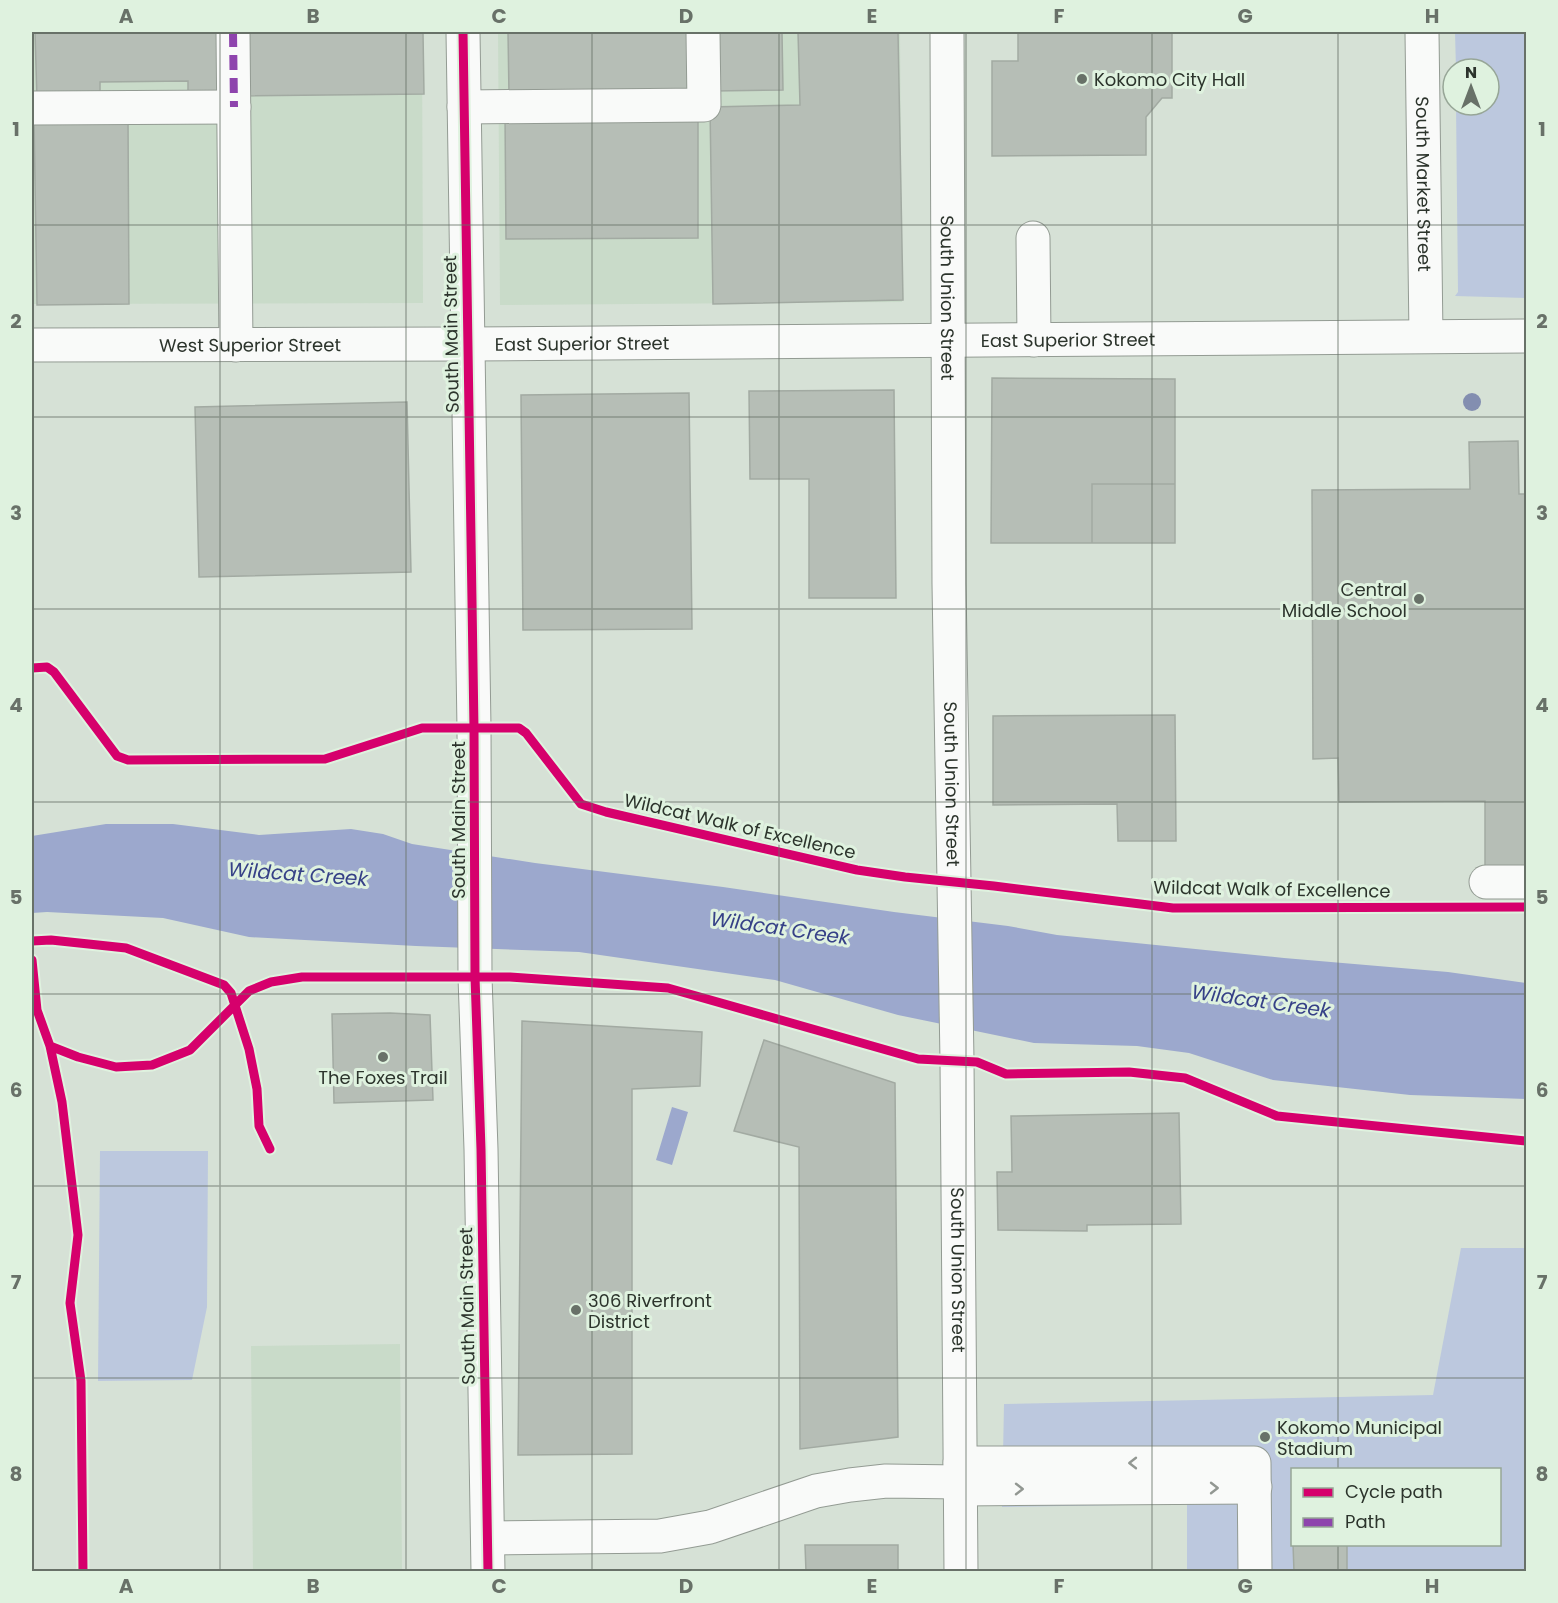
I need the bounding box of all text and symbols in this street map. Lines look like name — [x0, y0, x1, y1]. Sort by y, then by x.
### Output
text: A — [119, 2, 134, 30]
text: B — [306, 2, 320, 30]
text: C — [491, 2, 507, 30]
text: D — [679, 2, 693, 30]
text: E — [867, 2, 877, 30]
text: F — [1054, 2, 1065, 30]
text: G — [1237, 2, 1253, 30]
text: H — [1425, 2, 1439, 30]
north arrow — [1441, 57, 1501, 117]
text: N — [1465, 61, 1477, 84]
place label: Kokomo City Hall — [1094, 67, 1245, 92]
marker: Kokomo City Hall — [1075, 72, 1089, 86]
street label: South Market Street — [1410, 96, 1438, 272]
text: 1 — [12, 115, 20, 143]
text: 1 — [1538, 115, 1546, 143]
street label: South Union Street — [935, 215, 961, 381]
street label: South Main Street — [437, 255, 465, 413]
text: 2 — [10, 307, 22, 335]
text: 2 — [1536, 307, 1548, 335]
street label: East Superior Street — [981, 326, 1155, 353]
street label: East Superior Street — [495, 330, 669, 356]
street label: West Superior Street — [159, 332, 341, 357]
text: 3 — [10, 499, 22, 527]
text: 3 — [1536, 499, 1548, 527]
place label: Central Middle School — [1282, 577, 1407, 623]
marker: Central Middle School — [1412, 592, 1426, 606]
text: 4 — [9, 691, 23, 719]
text: 4 — [1535, 691, 1549, 719]
street label: South Union Street — [938, 701, 966, 867]
street label: South Main Street — [446, 741, 471, 899]
street label: Wildcat Walk of Excellence — [622, 787, 858, 865]
water label: Wildcat Creek — [227, 855, 370, 893]
street label: Wildcat Walk of Excellence — [1153, 874, 1391, 904]
text: 5 — [10, 883, 23, 911]
text: 5 — [1536, 883, 1549, 911]
water label: Wildcat Creek — [709, 904, 853, 952]
water label: Wildcat Creek — [1190, 977, 1334, 1025]
marker: The Foxes Trail — [376, 1050, 390, 1064]
place label: The Foxes Trail — [318, 1065, 448, 1090]
text: 6 — [10, 1076, 22, 1104]
text: 6 — [1536, 1076, 1548, 1104]
street label: South Union Street — [945, 1187, 972, 1353]
street label: South Main Street — [453, 1227, 481, 1385]
text: 7 — [11, 1268, 22, 1296]
text: 7 — [1537, 1268, 1548, 1296]
place label: 306 Riverfront District — [588, 1288, 712, 1334]
marker: 306 Riverfront District — [569, 1303, 583, 1317]
place label: Kokomo Municipal Stadium — [1277, 1415, 1442, 1461]
marker: Kokomo Municipal Stadium — [1258, 1430, 1272, 1444]
one-way arrow — [1128, 1457, 1137, 1469]
text: 8 — [10, 1460, 22, 1488]
text: 8 — [1536, 1460, 1548, 1488]
legend — [1291, 1468, 1501, 1546]
text: Cycle path — [1345, 1479, 1443, 1504]
one-way arrow — [1209, 1482, 1218, 1494]
one-way arrow — [1014, 1483, 1023, 1495]
text: Path — [1345, 1509, 1386, 1534]
text: A — [119, 1572, 134, 1600]
text: B — [306, 1572, 320, 1600]
text: C — [491, 1572, 507, 1600]
text: D — [679, 1572, 693, 1600]
text: E — [867, 1572, 877, 1600]
text: F — [1054, 1572, 1065, 1600]
text: G — [1237, 1572, 1253, 1600]
text: H — [1425, 1572, 1439, 1600]

